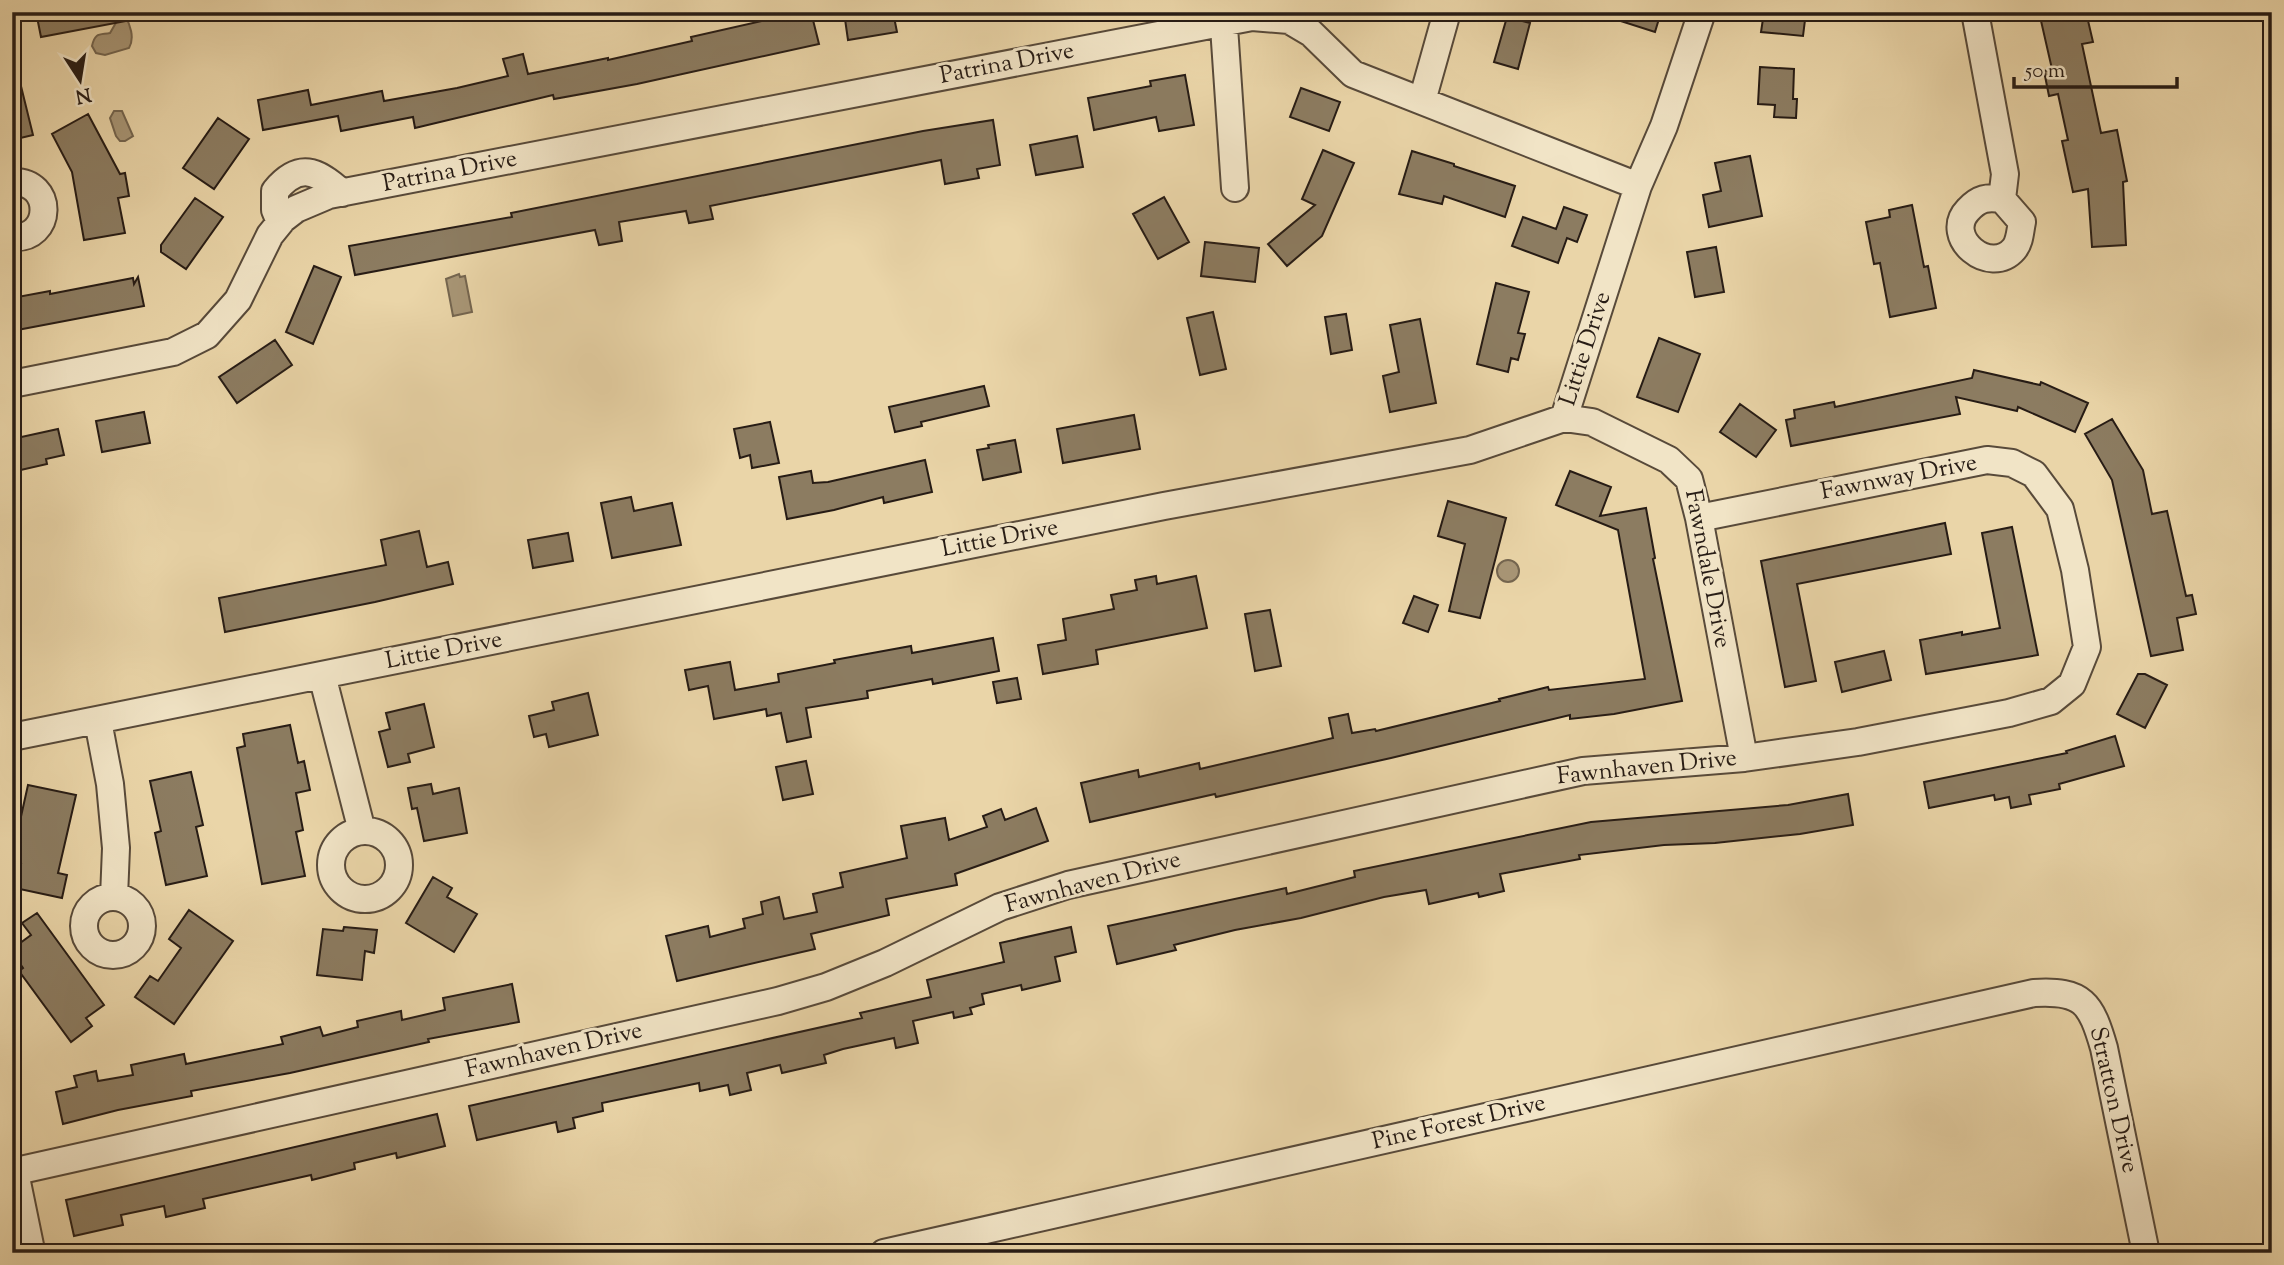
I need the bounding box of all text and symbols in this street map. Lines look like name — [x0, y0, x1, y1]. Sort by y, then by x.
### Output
street label: Patrina Drive — [937, 34, 1077, 94]
north arrow — [46, 46, 116, 116]
scale bar — [2014, 46, 2177, 90]
text: 50 m — [2024, 57, 2065, 87]
text: N — [73, 79, 93, 109]
street label: Patrina Drive — [380, 142, 520, 202]
street label: Littie Drive — [1552, 287, 1620, 411]
street label: Fawnway Drive — [1818, 446, 1980, 510]
street label: Fawndale Drive — [1675, 487, 1739, 651]
street label: Littie Drive — [939, 511, 1061, 567]
street label: Littie Drive — [383, 623, 505, 679]
street label: Fawnhaven Drive — [1555, 742, 1739, 794]
street label: Fawnhaven Drive — [1001, 843, 1185, 923]
street label: Fawnhaven Drive — [462, 1014, 646, 1088]
street label: Stratton Drive — [2080, 1024, 2146, 1176]
street label: Pine Forest Drive — [1369, 1087, 1549, 1159]

